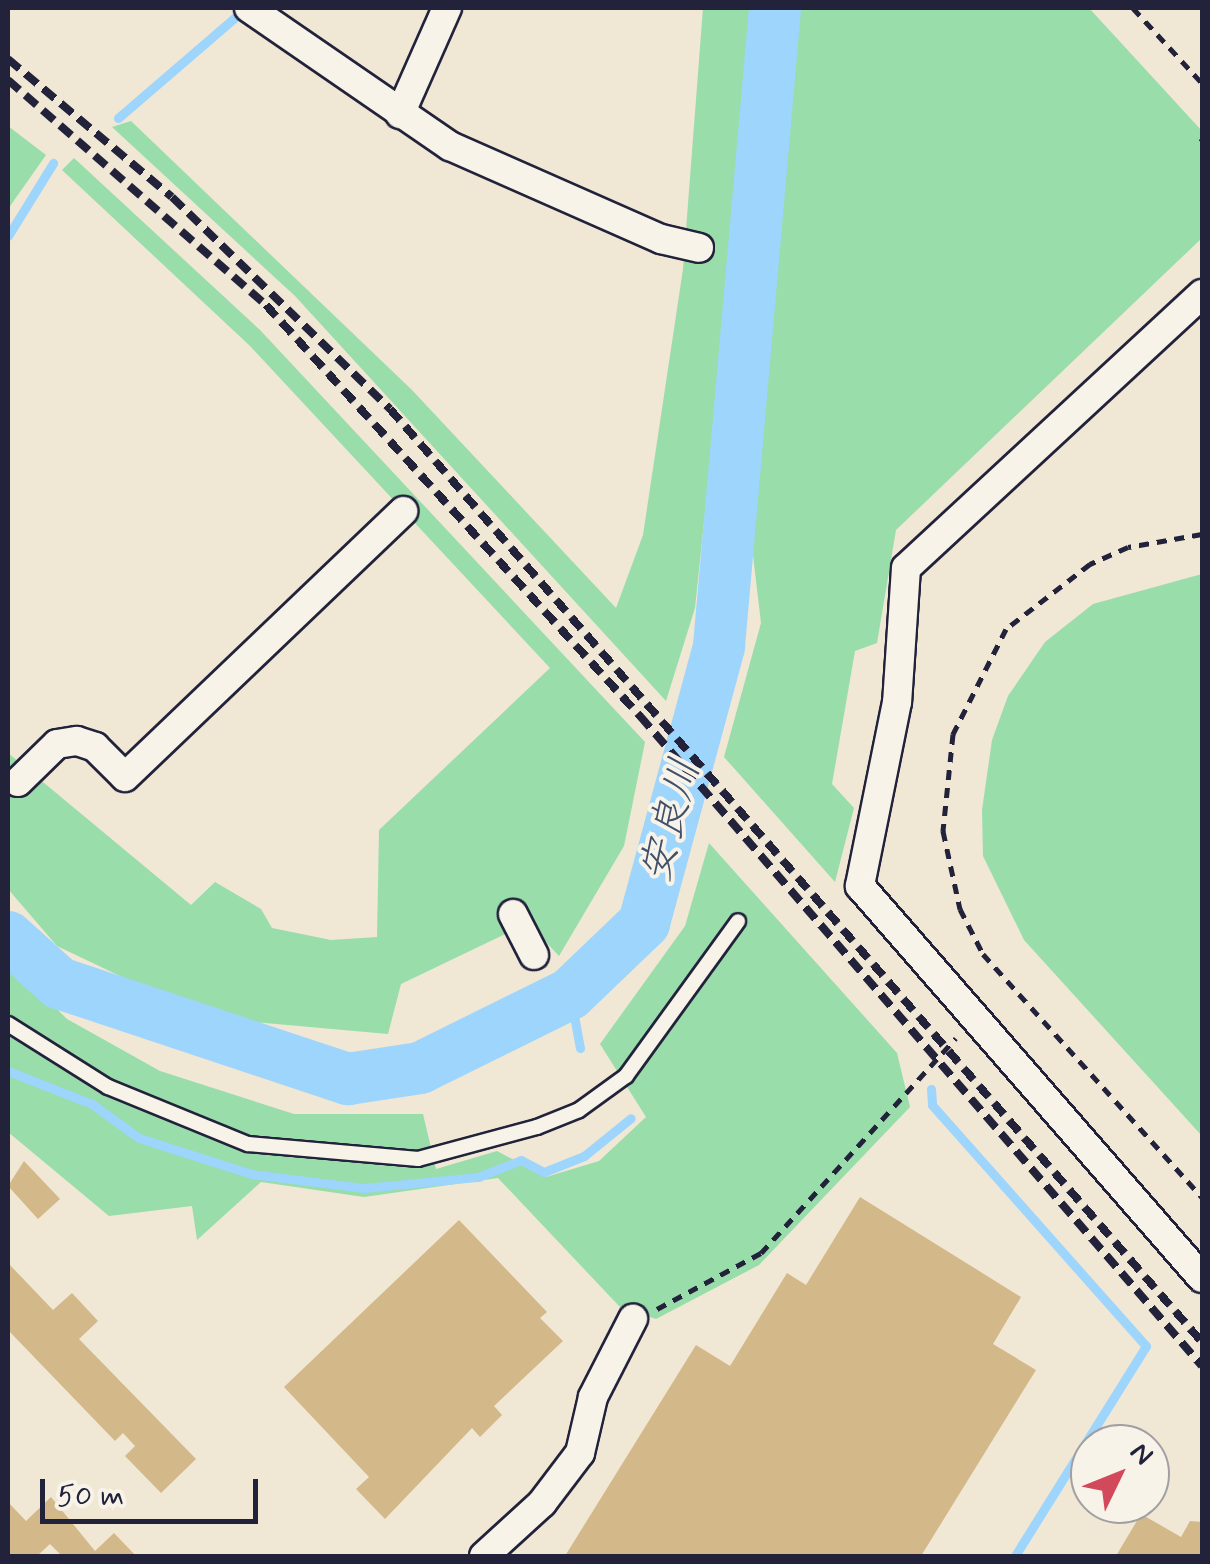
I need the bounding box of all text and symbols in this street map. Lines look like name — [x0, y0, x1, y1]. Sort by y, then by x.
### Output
water label: 安良川 — [631, 754, 713, 888]
north arrow — [1070, 1424, 1170, 1524]
text: N — [1121, 1435, 1161, 1474]
scale bar — [45, 1459, 262, 1521]
text: 50 m — [57, 1477, 124, 1516]

